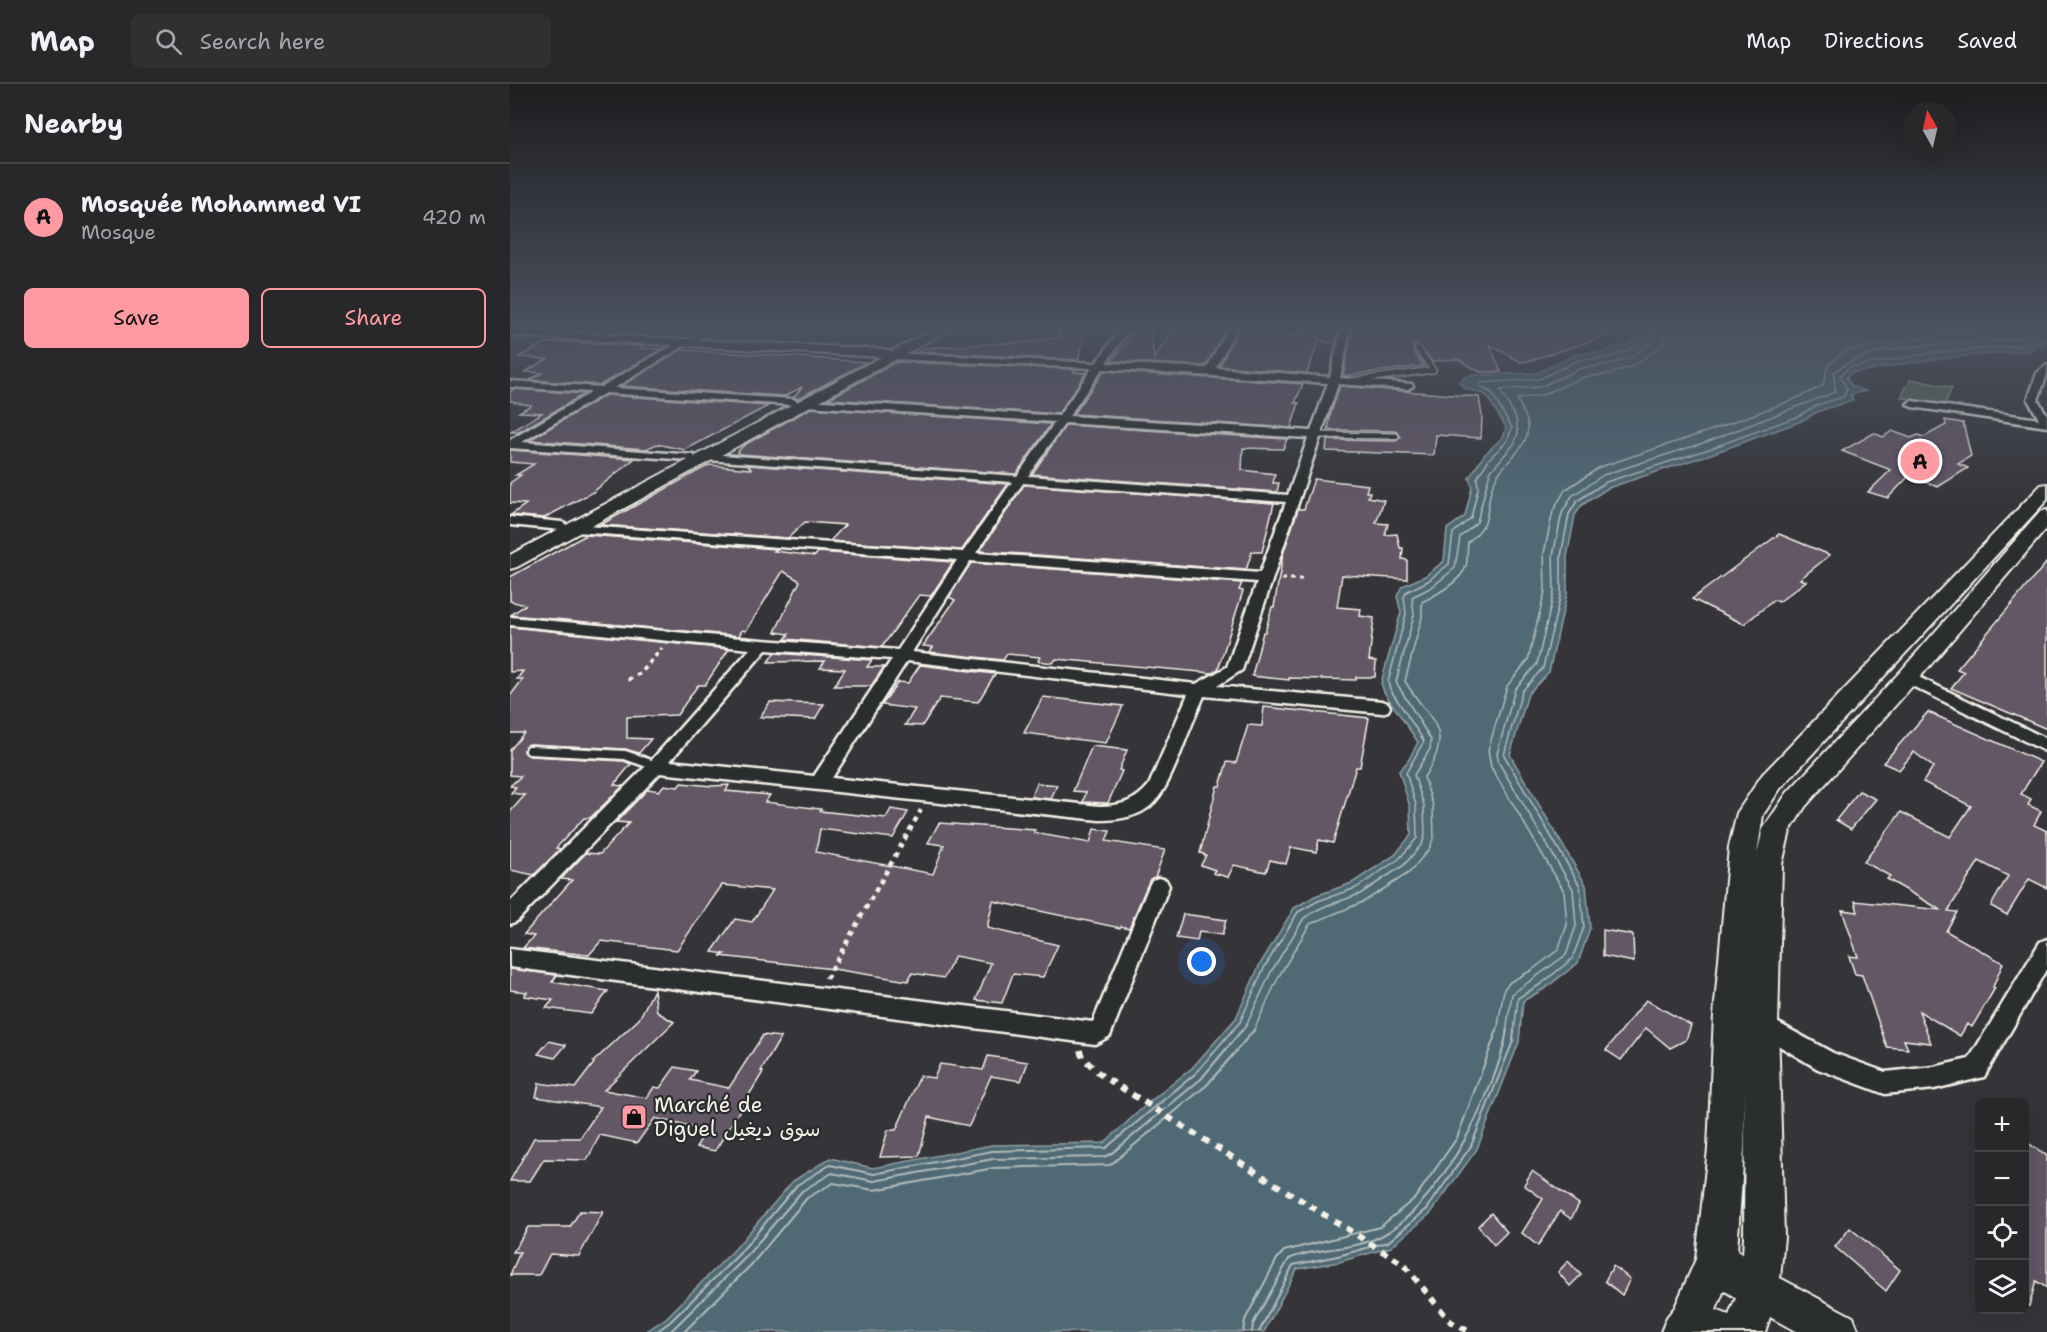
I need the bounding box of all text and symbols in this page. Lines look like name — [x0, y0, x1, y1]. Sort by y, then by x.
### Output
search box — [131, 14, 551, 68]
text: Map — [30, 22, 95, 60]
icon: search — [152, 25, 185, 58]
text: Search here — [200, 27, 325, 56]
text: Map — [1746, 27, 1791, 55]
text: Directions — [1824, 27, 1924, 55]
text: Saved — [1957, 27, 2017, 55]
north arrow — [1903, 102, 1957, 156]
text: Nearby — [24, 106, 123, 141]
text: Mosquée Mohammed VI — [81, 190, 361, 219]
text: A — [36, 204, 51, 230]
text: 420 m — [422, 204, 486, 230]
text: Mosque — [81, 219, 156, 245]
button: Save — [24, 288, 249, 348]
button: Share — [261, 288, 486, 348]
pin: A — [1900, 438, 1940, 484]
your location — [1187, 947, 1216, 976]
place label: Marché de Diguel سوق ديغيل — [654, 1091, 820, 1143]
map controls — [1975, 1098, 2029, 1314]
button: + — [1975, 1098, 2029, 1152]
shop icon: Marché de Diguel سوق ديغيل — [619, 1102, 649, 1132]
button: − — [1975, 1152, 2029, 1206]
button: locate — [1975, 1206, 2029, 1260]
button: layers — [1975, 1260, 2029, 1314]

